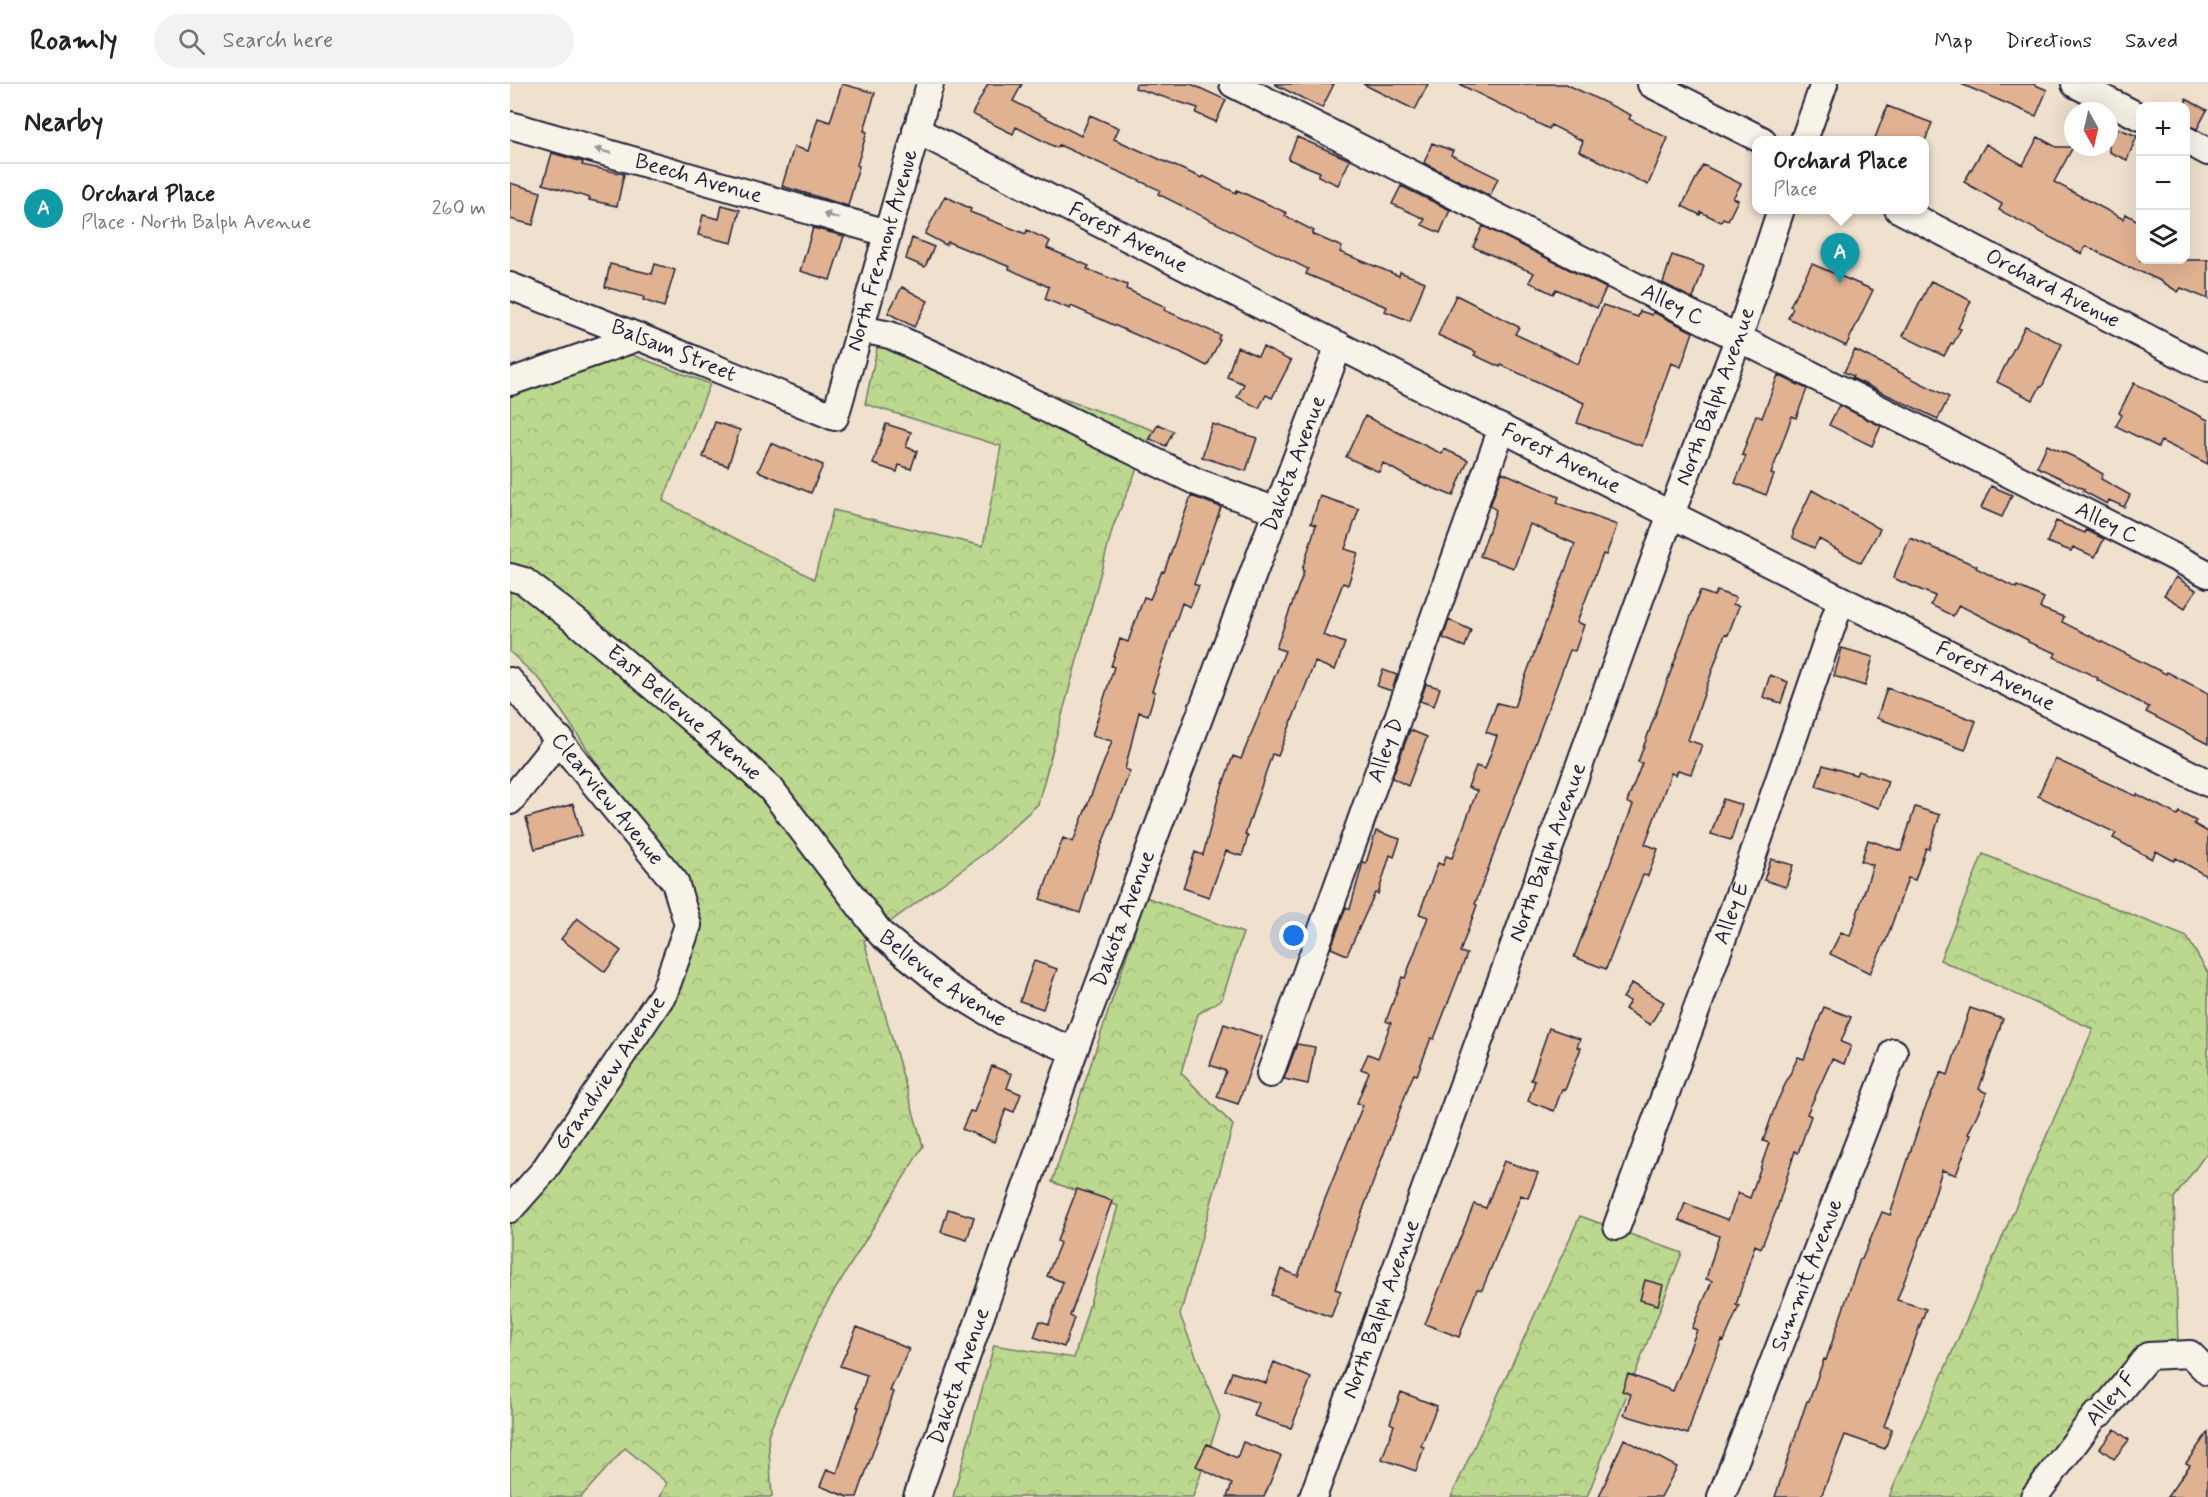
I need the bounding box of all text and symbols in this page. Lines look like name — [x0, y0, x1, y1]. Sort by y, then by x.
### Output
search box — [154, 14, 574, 68]
text: Roamly — [30, 23, 118, 60]
icon: search — [175, 25, 208, 58]
text: Search here — [223, 27, 333, 55]
text: Map — [1934, 27, 1973, 55]
text: Directions — [2006, 27, 2092, 55]
text: Saved — [2125, 27, 2178, 55]
north arrow — [2064, 102, 2118, 156]
map controls — [2136, 102, 2190, 264]
button: + — [2136, 102, 2190, 156]
text: Nearby — [24, 106, 103, 140]
popup — [1752, 136, 1929, 214]
one-way arrow — [594, 146, 612, 155]
street label: North Fremont Avenue — [841, 146, 925, 354]
street label: Beech Avenue — [631, 147, 766, 211]
text: Orchard Place — [1773, 148, 1908, 176]
button: − — [2136, 156, 2190, 210]
text: Place — [1773, 176, 1817, 203]
text: Orchard Place — [81, 181, 215, 209]
text: A — [37, 195, 50, 222]
text: 260 m — [432, 195, 486, 222]
street label: Forest Avenue — [1064, 196, 1193, 280]
text: Place · North Balph Avenue — [81, 209, 312, 236]
button: layers — [2136, 210, 2190, 264]
one-way arrow — [822, 211, 840, 221]
pin: A — [1820, 234, 1860, 283]
street label: Orchard Avenue — [1981, 243, 2125, 335]
street label: Alley C — [1636, 277, 1709, 333]
street label: North Balph Avenue — [1669, 304, 1762, 490]
street label: Balsam Street — [607, 313, 740, 389]
street label: Dakota Avenue — [1256, 391, 1333, 536]
street label: Forest Avenue — [1497, 417, 1626, 501]
street label: Alley C — [2070, 495, 2144, 551]
street label: Forest Avenue — [1931, 635, 2060, 718]
street label: East Bellevue Avenue — [600, 639, 767, 787]
street label: Alley D — [1362, 714, 1411, 787]
street label: Clearview Avenue — [544, 727, 670, 871]
street label: North Balph Avenue — [1502, 759, 1593, 946]
street label: Dakota Avenue — [1085, 846, 1162, 991]
street label: Alley E — [1708, 878, 1756, 949]
your location — [1279, 921, 1308, 950]
street label: Bellevue Avenue — [873, 924, 1011, 1034]
street label: Grandview Avenue — [548, 990, 672, 1156]
street label: Summit Avenue — [1765, 1195, 1850, 1356]
street label: North Balph Avenue — [1336, 1216, 1427, 1402]
street label: Dakota Avenue — [922, 1304, 997, 1449]
street label: Alley F — [2080, 1366, 2142, 1432]

